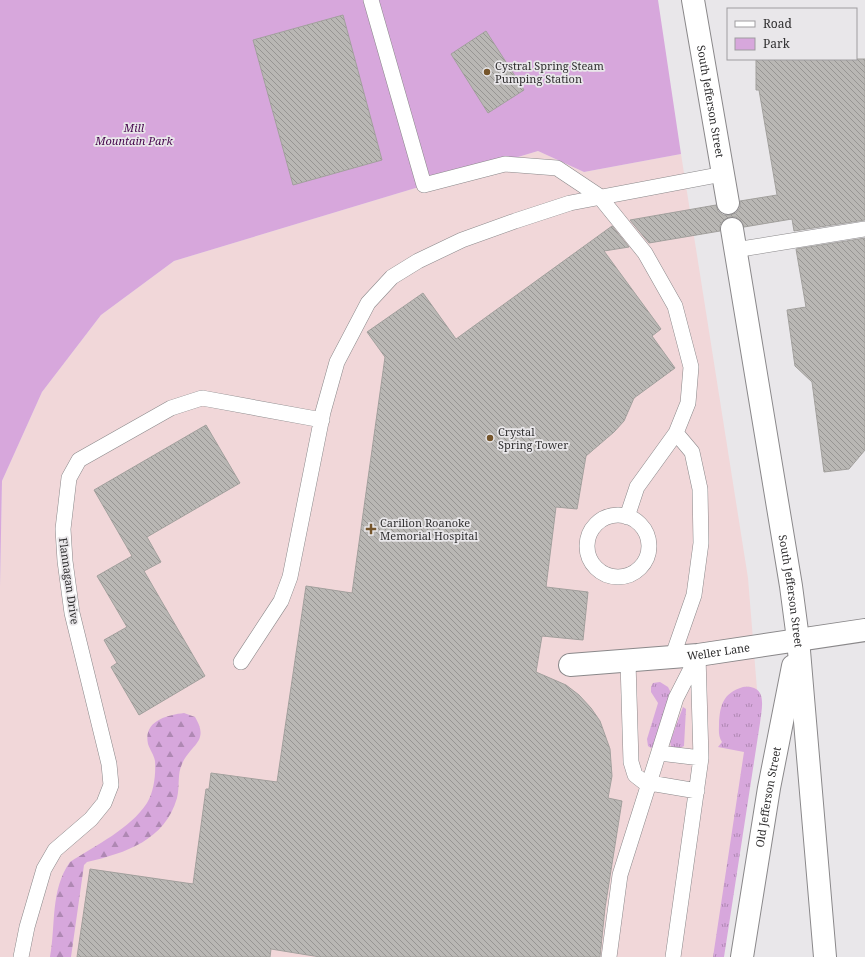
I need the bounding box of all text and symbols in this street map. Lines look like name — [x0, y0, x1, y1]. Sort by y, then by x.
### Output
legend — [727, 8, 857, 60]
text: Road — [763, 15, 793, 32]
text: Park — [763, 35, 791, 52]
street label: South Jefferson Street — [694, 44, 728, 159]
place label: Cystral Spring Steam Pumping Station — [495, 58, 604, 86]
marker: Cystral Spring Steam Pumping Station — [482, 67, 492, 77]
park label: Mill Mountain Park — [94, 120, 174, 148]
place label: Crystal Spring Tower — [498, 424, 569, 452]
marker: Crystal Spring Tower — [485, 433, 495, 443]
place label: Carilion Roanoke Memorial Hospital — [380, 515, 478, 543]
marker: Carilion Roanoke Memorial Hospital — [365, 523, 377, 535]
street label: South Jefferson Street — [776, 534, 807, 648]
street label: Flannagan Drive — [56, 537, 83, 625]
street label: Weller Lane — [686, 639, 751, 663]
street label: Old Jefferson Street — [752, 745, 784, 848]

